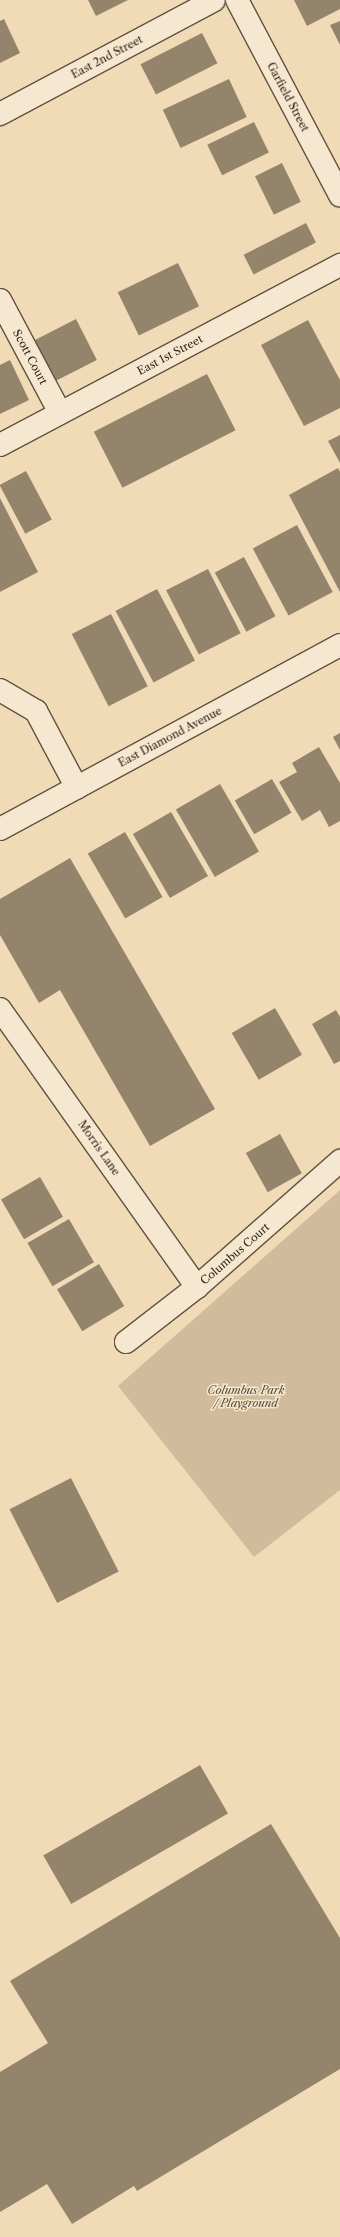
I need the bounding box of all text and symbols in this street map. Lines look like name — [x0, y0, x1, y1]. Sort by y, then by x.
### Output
street label: East 2nd Street — [69, 33, 145, 81]
street label: Garfield Street — [264, 60, 312, 134]
street label: Scott Court — [10, 327, 50, 387]
street label: East 1st Street — [135, 332, 205, 378]
street label: East Diamond Avenue — [116, 704, 224, 770]
street label: Morris Lane — [75, 1118, 123, 1178]
street label: Columbus Court — [198, 1220, 272, 1288]
park label: Columbus Park / Playground — [208, 1384, 284, 1410]

